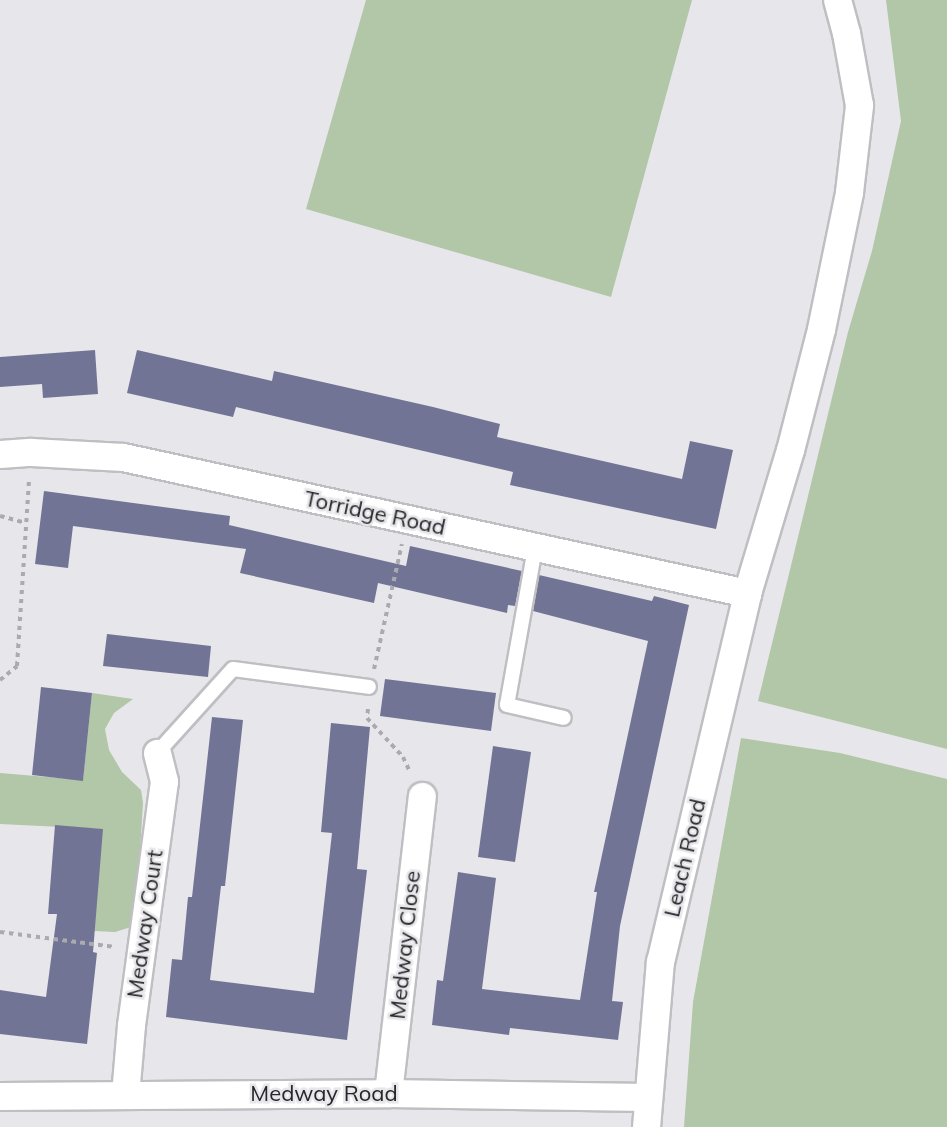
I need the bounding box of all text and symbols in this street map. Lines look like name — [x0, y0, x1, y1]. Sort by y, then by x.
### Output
street label: Torridge Road — [302, 485, 448, 541]
street label: Leach Road — [659, 796, 711, 920]
street label: Medway Court — [122, 848, 168, 1000]
street label: Medway Close — [384, 869, 426, 1021]
street label: Medway Road — [250, 1081, 398, 1107]

